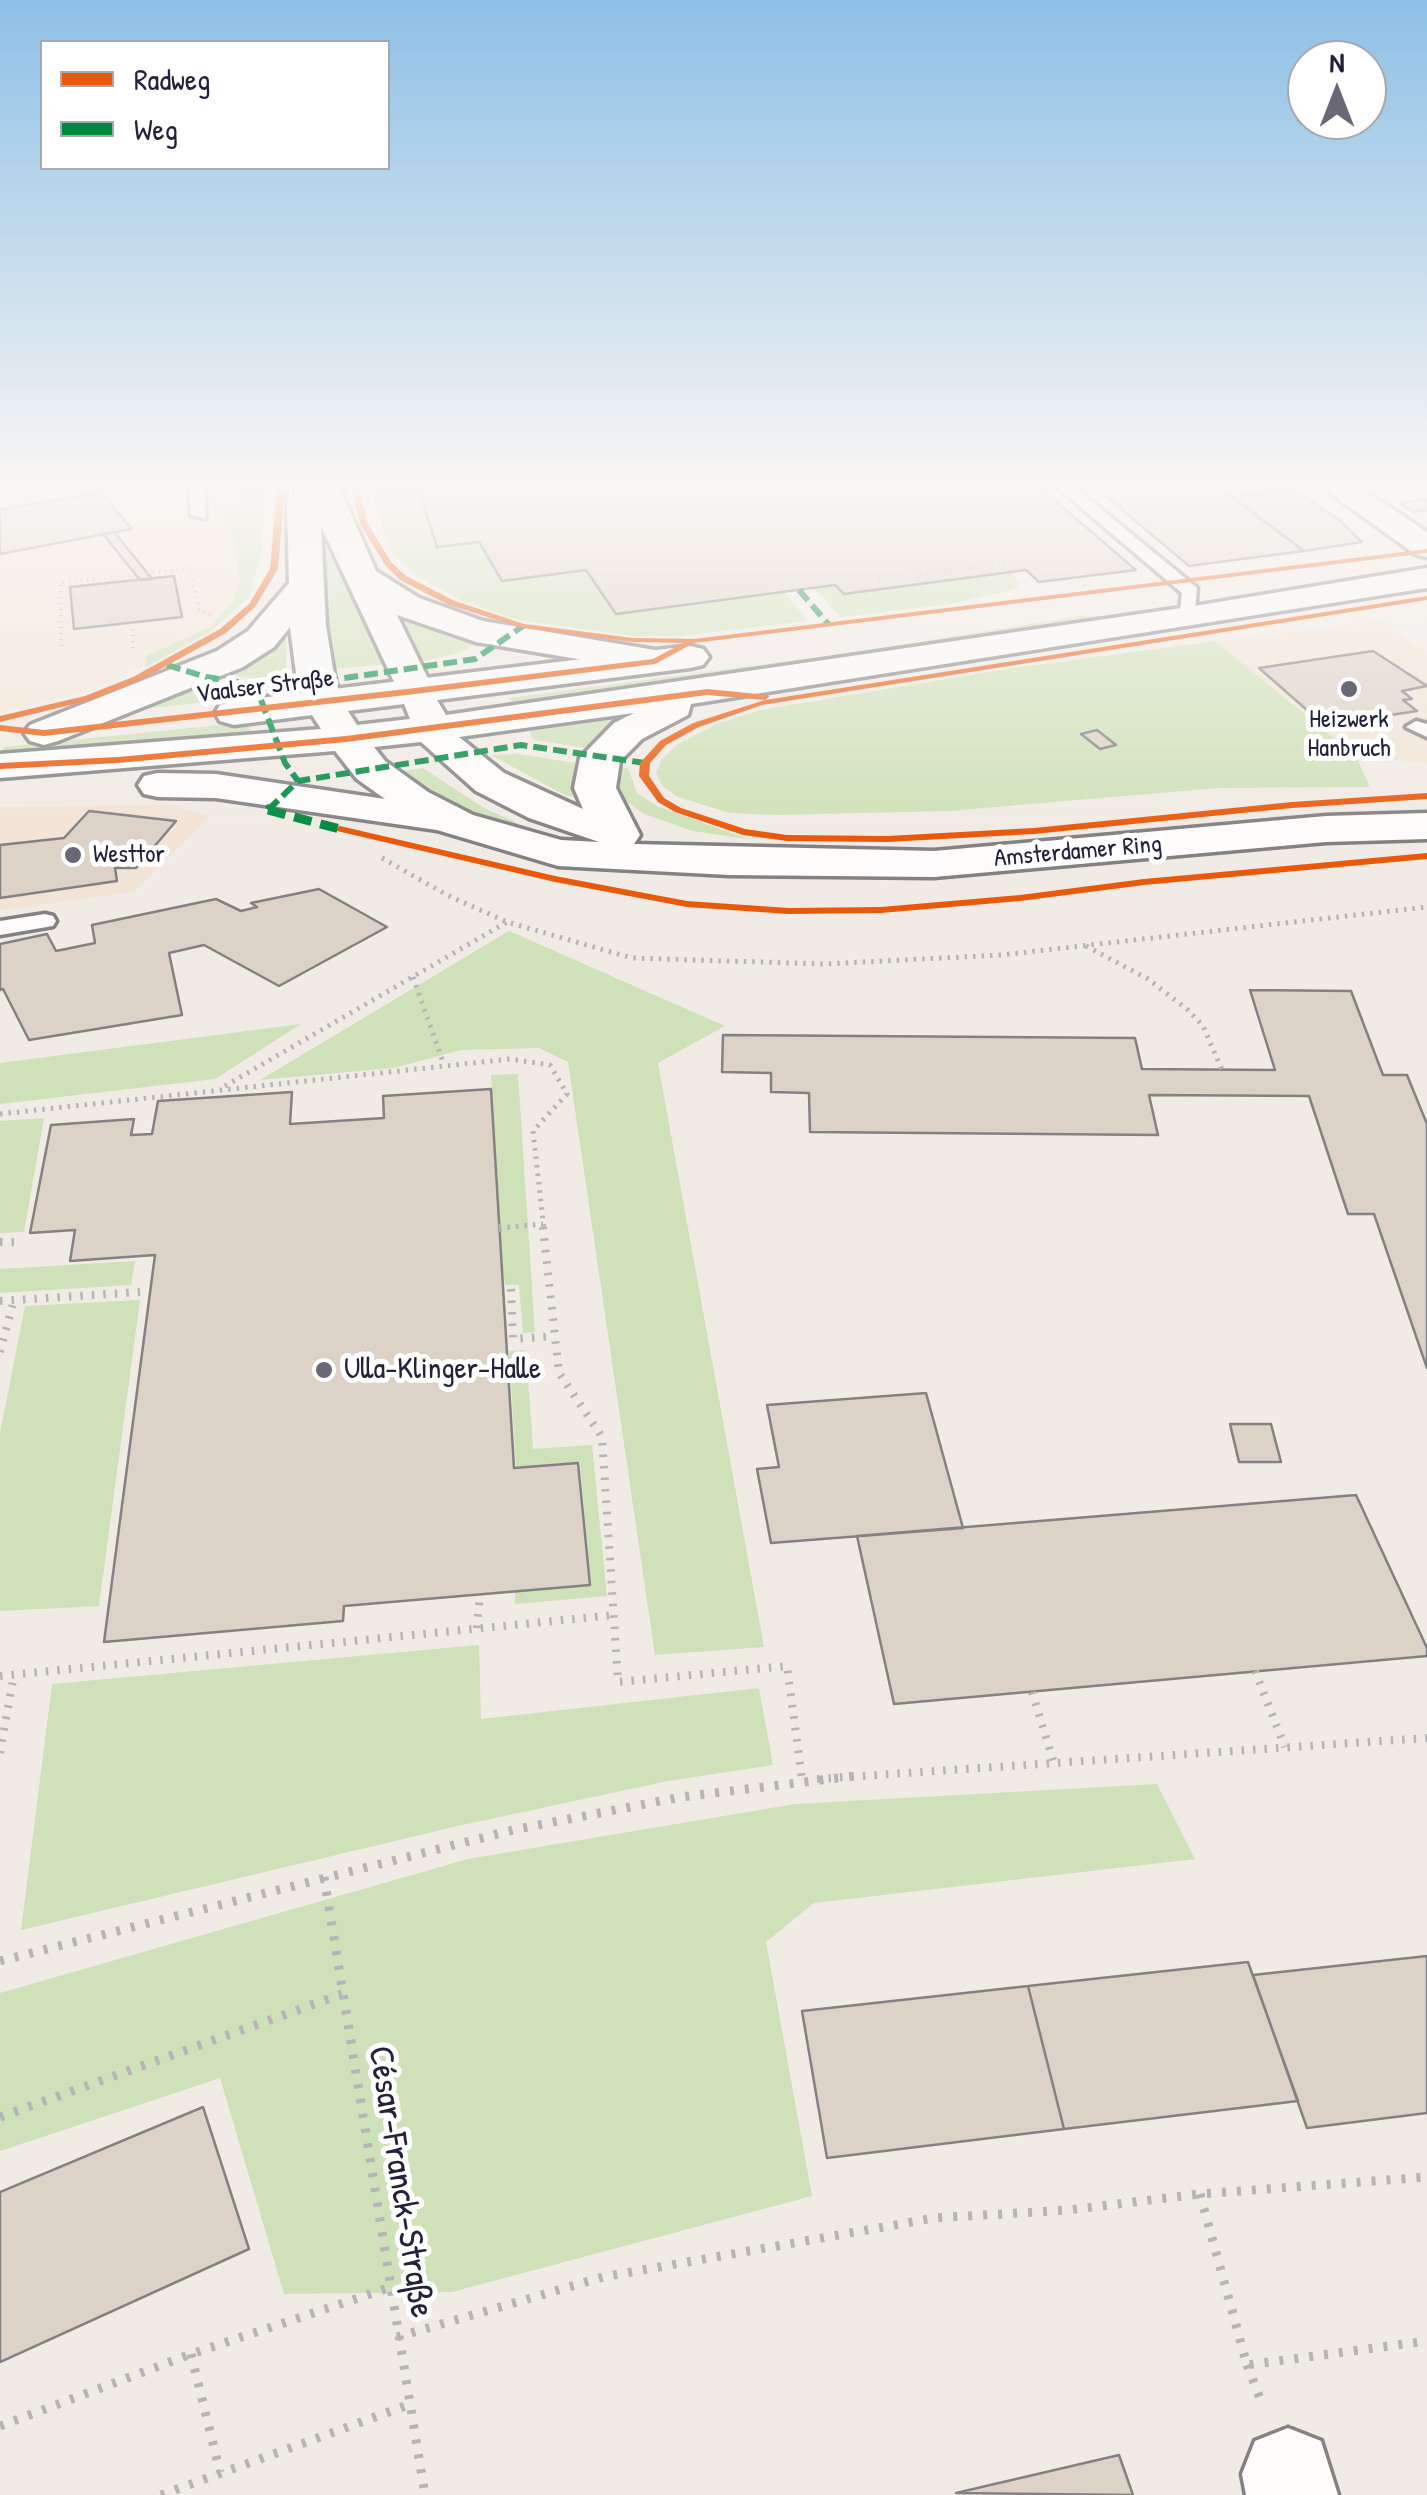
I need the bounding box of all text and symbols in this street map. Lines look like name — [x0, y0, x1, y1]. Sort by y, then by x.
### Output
legend — [40, 40, 390, 170]
north arrow — [1287, 40, 1387, 140]
text: N — [1330, 43, 1344, 81]
text: Radweg — [134, 59, 210, 99]
text: Weg — [134, 109, 178, 149]
street label: Vaalser Straße — [195, 664, 335, 710]
marker: Heizwerk Hanbruch — [1338, 678, 1360, 700]
place label: Heizwerk Hanbruch — [1308, 705, 1390, 764]
street label: Amsterdamer Ring — [993, 830, 1163, 874]
place label: Westtor — [93, 840, 165, 870]
marker: Westtor — [62, 844, 84, 866]
place label: Ulla-Klinger-Halle — [344, 1352, 541, 1388]
marker: Ulla-Klinger-Halle — [313, 1359, 335, 1381]
street label: César-Franck-Straße — [358, 2043, 442, 2321]

